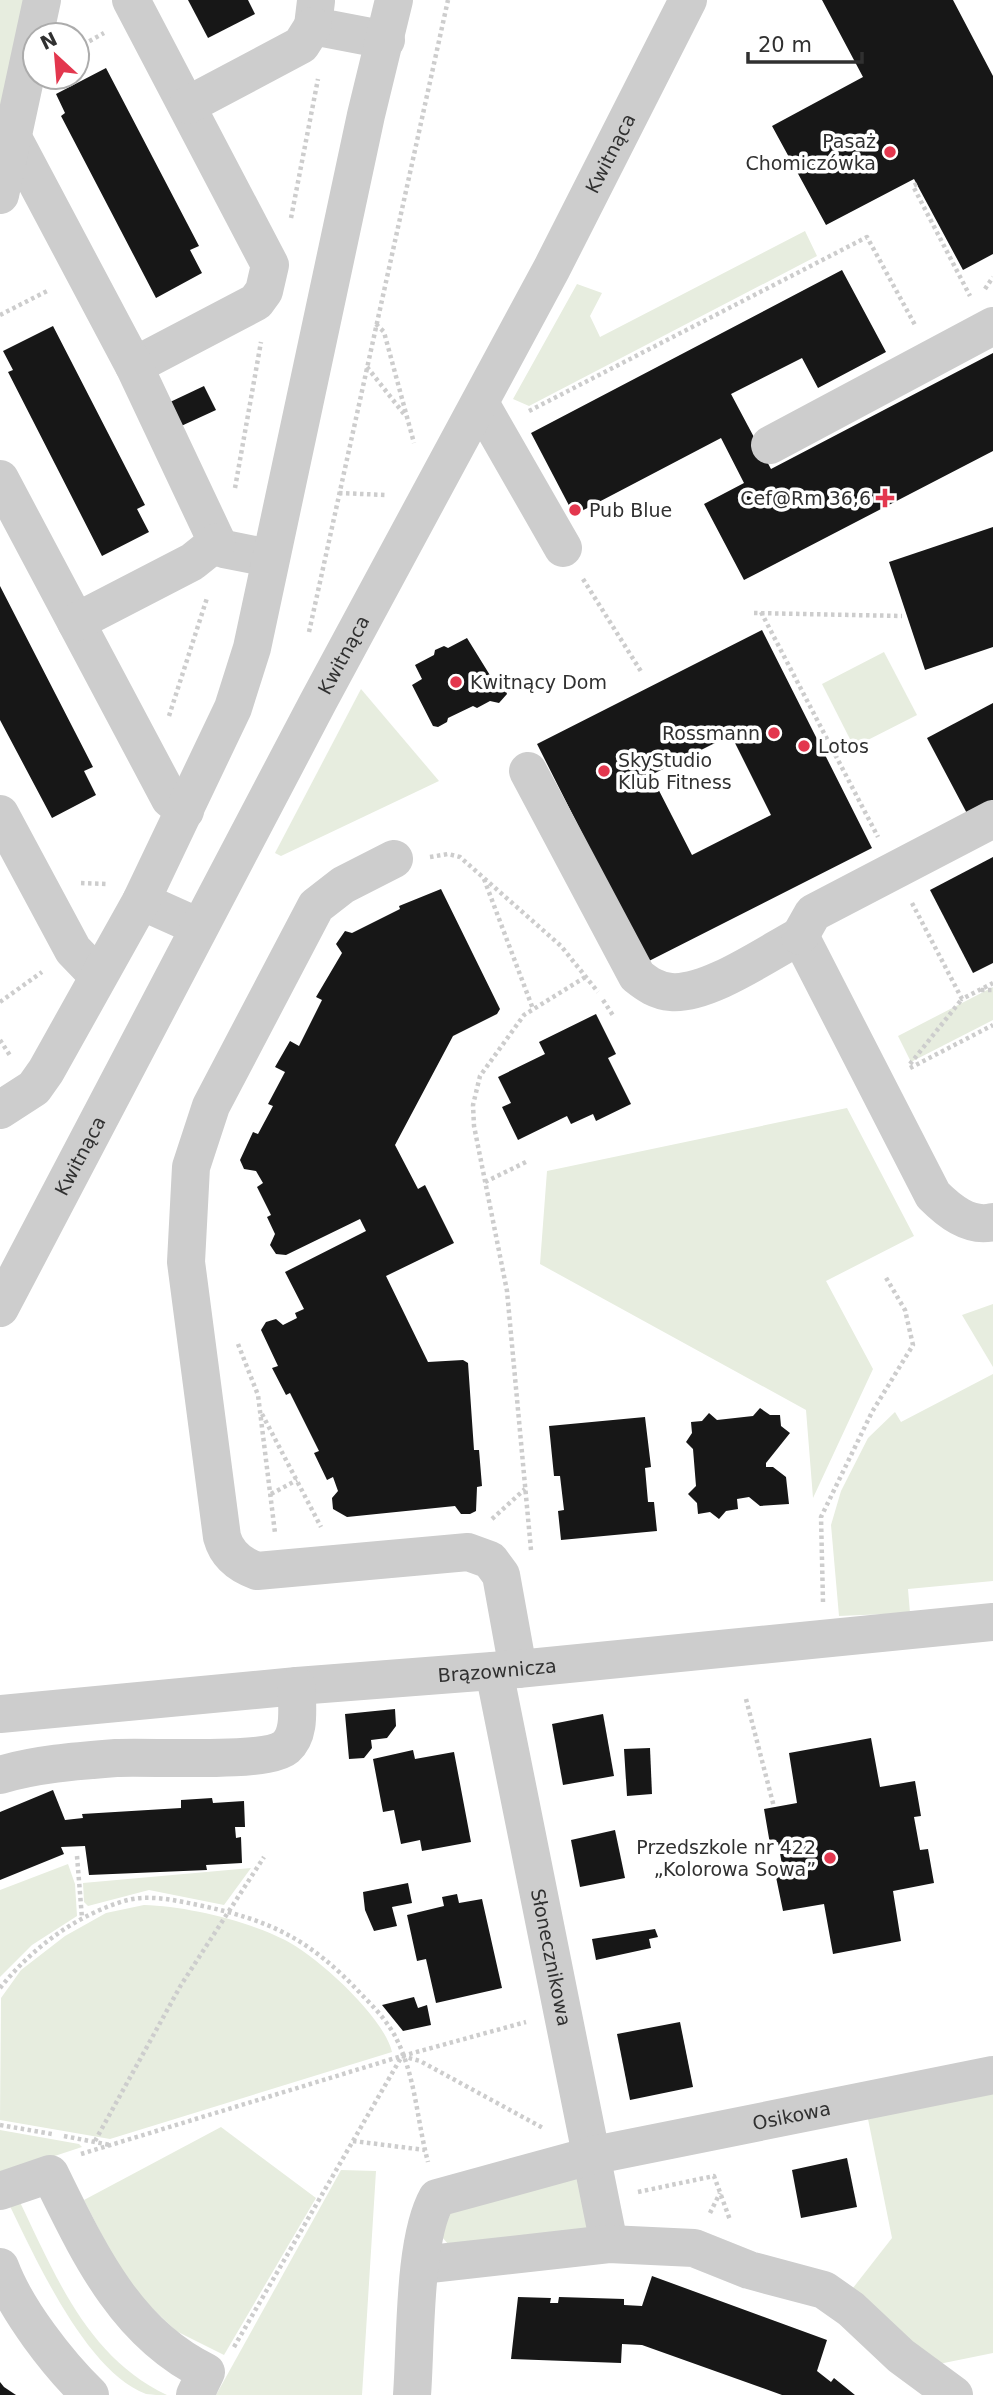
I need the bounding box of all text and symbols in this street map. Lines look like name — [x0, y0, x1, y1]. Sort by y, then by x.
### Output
north arrow — [21, 21, 91, 91]
scale bar — [748, 21, 862, 65]
text: N — [37, 27, 61, 54]
text: 20 m — [758, 33, 812, 57]
street label: Kwitnąca — [581, 110, 640, 197]
place label: Pasaż Chomiczówka — [745, 130, 876, 174]
marker: Pasaż Chomiczówka — [882, 144, 898, 160]
place label: Cef@Rm 36,6 — [740, 487, 871, 509]
marker: Cef@Rm 36,6 — [877, 490, 893, 506]
place label: Pub Blue — [589, 499, 672, 521]
marker: Pub Blue — [567, 502, 583, 518]
street label: Kwitnąca — [313, 611, 374, 698]
place label: Kwitnący Dom — [470, 671, 607, 693]
marker: Kwitnący Dom — [448, 674, 464, 690]
place label: Rossmann — [662, 722, 760, 744]
marker: Rossmann — [766, 725, 782, 741]
place label: Lotos — [818, 735, 869, 757]
marker: Lotos — [796, 738, 812, 754]
place label: SkyStudio Klub Fitness — [618, 749, 732, 793]
marker: SkyStudio Klub Fitness — [596, 763, 612, 779]
street label: Kwitnąca — [50, 1112, 110, 1199]
street label: Brązownicza — [437, 1654, 557, 1686]
place label: Przedszkole nr 422 „Kolorowa Sowa” — [636, 1836, 816, 1880]
marker: Przedszkole nr 422 „Kolorowa Sowa” — [822, 1850, 838, 1866]
street label: Słonecznikowa — [527, 1887, 576, 2028]
street label: Osikowa — [750, 2097, 833, 2134]

